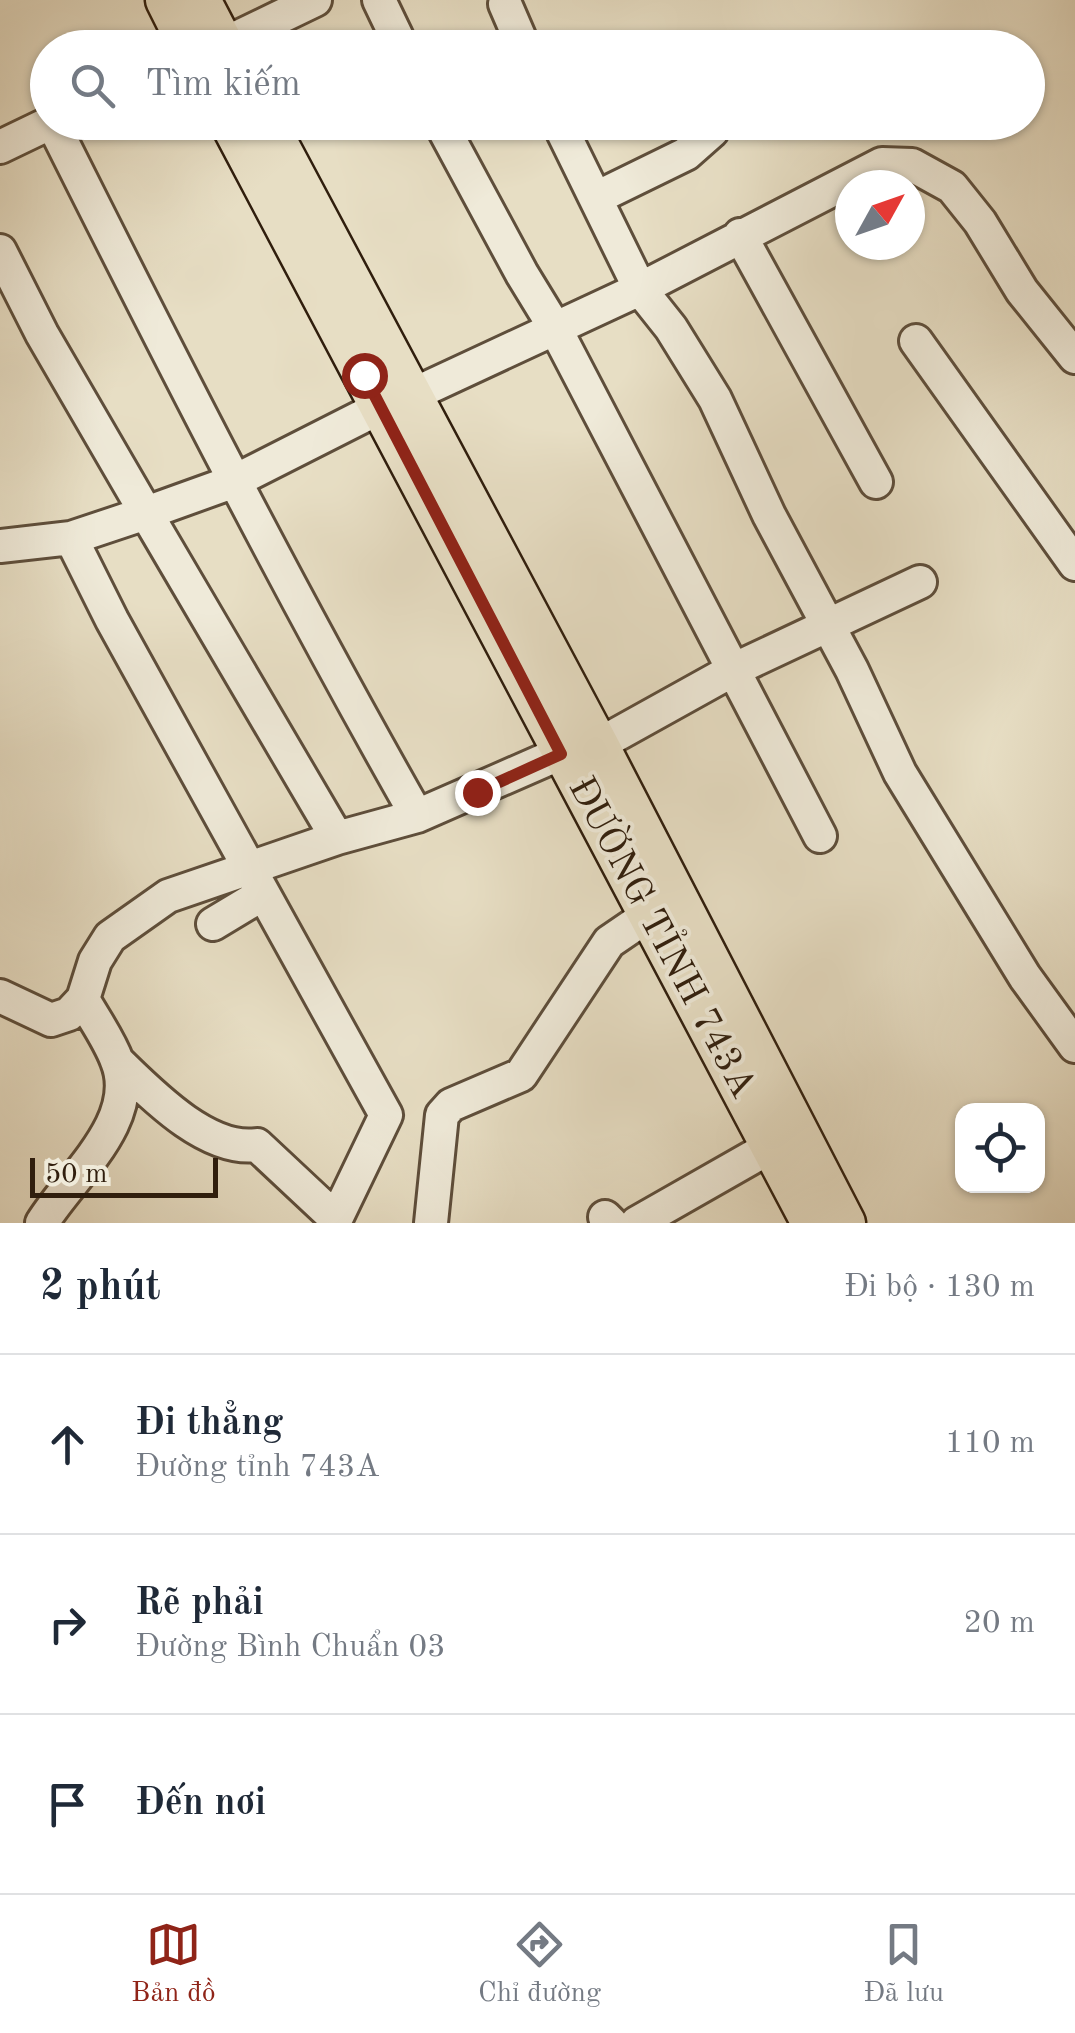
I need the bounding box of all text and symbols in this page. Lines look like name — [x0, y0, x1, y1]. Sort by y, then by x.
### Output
search box — [30, 30, 1045, 140]
icon: search — [65, 58, 120, 113]
text: Tìm kiếm — [145, 66, 301, 104]
north arrow — [835, 170, 925, 260]
route start — [342, 353, 388, 399]
street label: ĐƯỜNG TỈNH 743A — [560, 768, 769, 1105]
route end — [455, 770, 501, 816]
map controls — [955, 1103, 1045, 1193]
button: locate — [955, 1103, 1045, 1193]
scale bar — [30, 1153, 218, 1198]
text: 50 m — [45, 1161, 108, 1189]
text: 2 phút — [40, 1267, 161, 1309]
text: Đi bộ · 130 m — [844, 1272, 1035, 1304]
text: Đi thẳng — [135, 1405, 283, 1443]
icon: ahead — [40, 1417, 95, 1472]
text: 110 m — [945, 1428, 1035, 1460]
text: Đường tỉnh 743A — [135, 1452, 380, 1484]
text: Rẽ phải — [135, 1585, 264, 1623]
icon: right — [40, 1597, 95, 1652]
text: 20 m — [964, 1608, 1035, 1640]
text: Đường Bình Chuẩn 03 — [135, 1632, 446, 1664]
icon: arrive — [40, 1777, 95, 1832]
text: Đến nơi — [135, 1785, 266, 1823]
tab: Bản đồ — [131, 1917, 216, 2012]
tab: Chỉ đường — [478, 1917, 601, 2012]
tab: Đã lưu — [863, 1917, 944, 2012]

